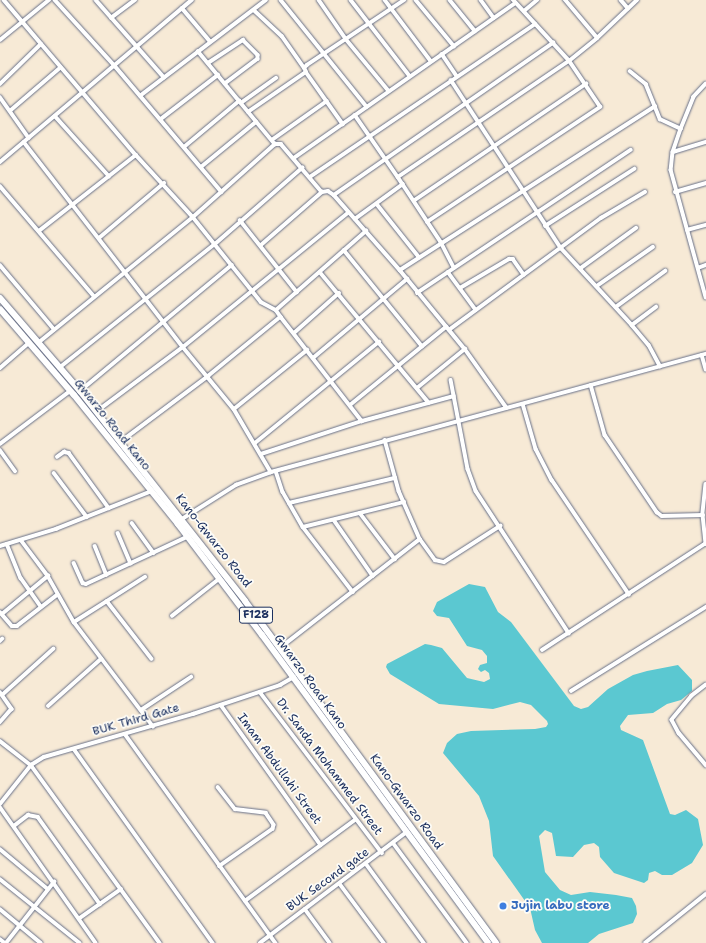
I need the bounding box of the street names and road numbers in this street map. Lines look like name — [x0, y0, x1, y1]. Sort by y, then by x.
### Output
street label: Gwarzo Road Kano — [71, 376, 153, 474]
street label: Kano-Gwarzo Road — [172, 491, 254, 591]
road number: F128 — [238, 606, 274, 624]
street label: Gwarzo Road Kano — [271, 632, 349, 732]
street label: Dr. Sanda Mohammed Street — [273, 696, 385, 838]
street label: BUK Third Gate — [91, 701, 181, 739]
street label: Imam Abdullahi Street — [234, 711, 324, 827]
street label: Kano-Gwarzo Road — [367, 751, 445, 853]
street label: BUK Second gate — [284, 845, 372, 915]

